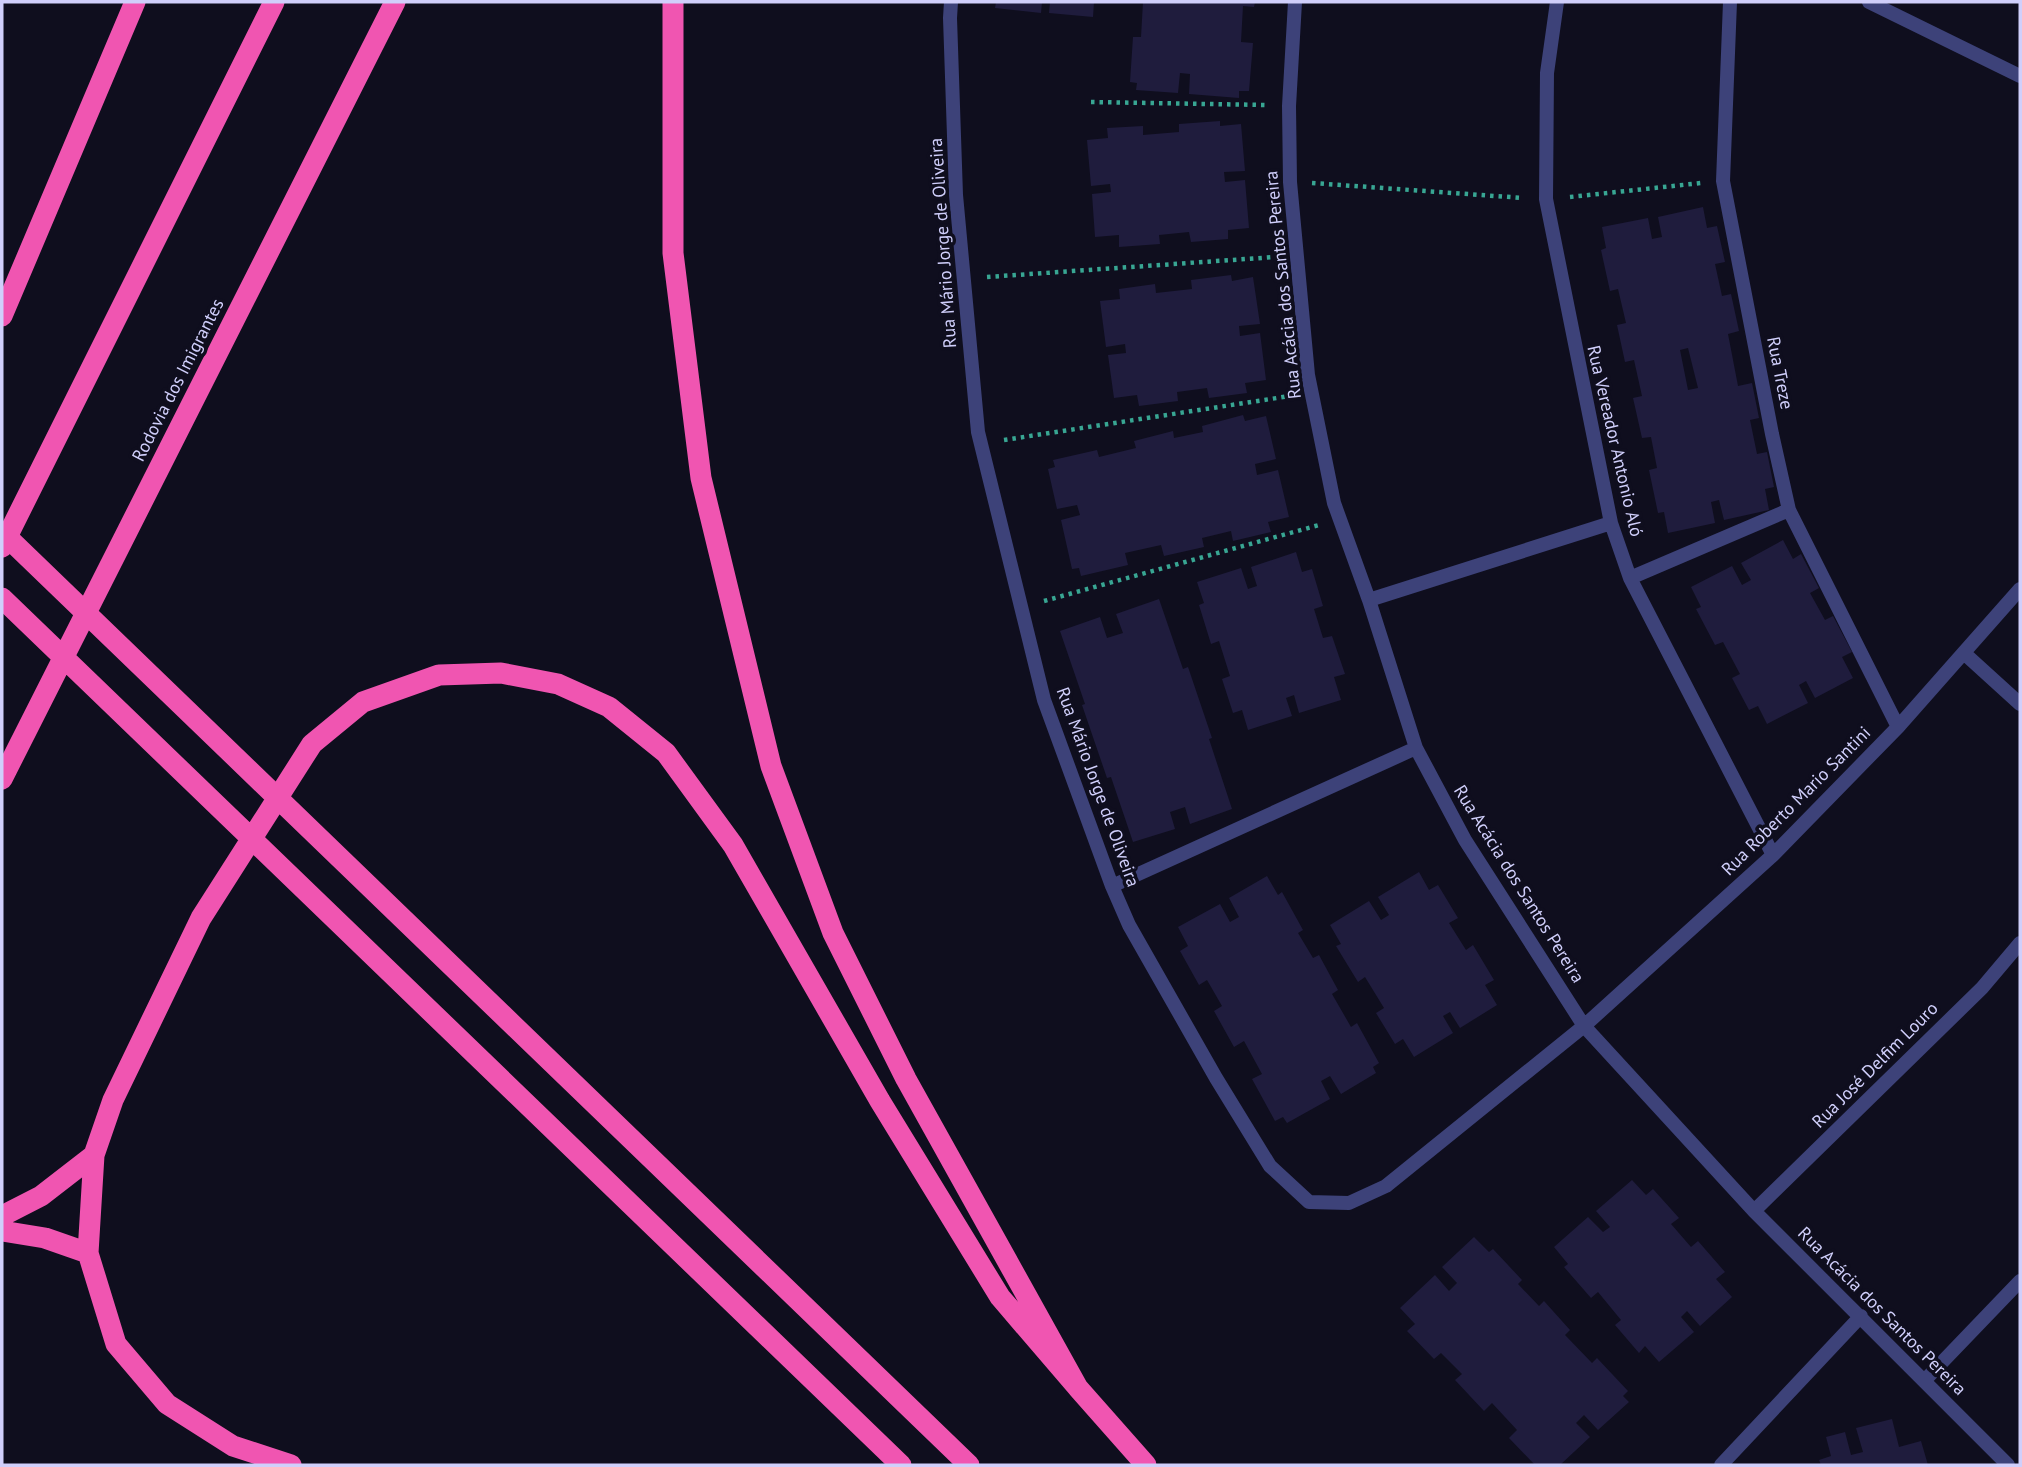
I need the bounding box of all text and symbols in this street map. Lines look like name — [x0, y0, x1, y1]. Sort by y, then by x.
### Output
street label: Rua Mário Jorge de Oliveira — [924, 137, 961, 349]
street label: Rua Acácia dos Santos Pereira — [1259, 170, 1306, 400]
street label: Rodovia dos Imigrantes — [127, 295, 229, 465]
street label: Rua Treze — [1762, 335, 1799, 411]
street label: Rua Vereador Antonio Aló — [1582, 343, 1649, 539]
street label: Rua Mário Jorge de Oliveira — [1052, 684, 1145, 890]
street label: Rua Roberto Mario Santini — [1716, 721, 1875, 880]
street label: Rua Acácia dos Santos Pereira — [1449, 780, 1590, 987]
street label: Rua José Delfim Louro — [1807, 997, 1943, 1133]
street label: Rua Acácia dos Santos Pereira — [1793, 1222, 1971, 1400]

